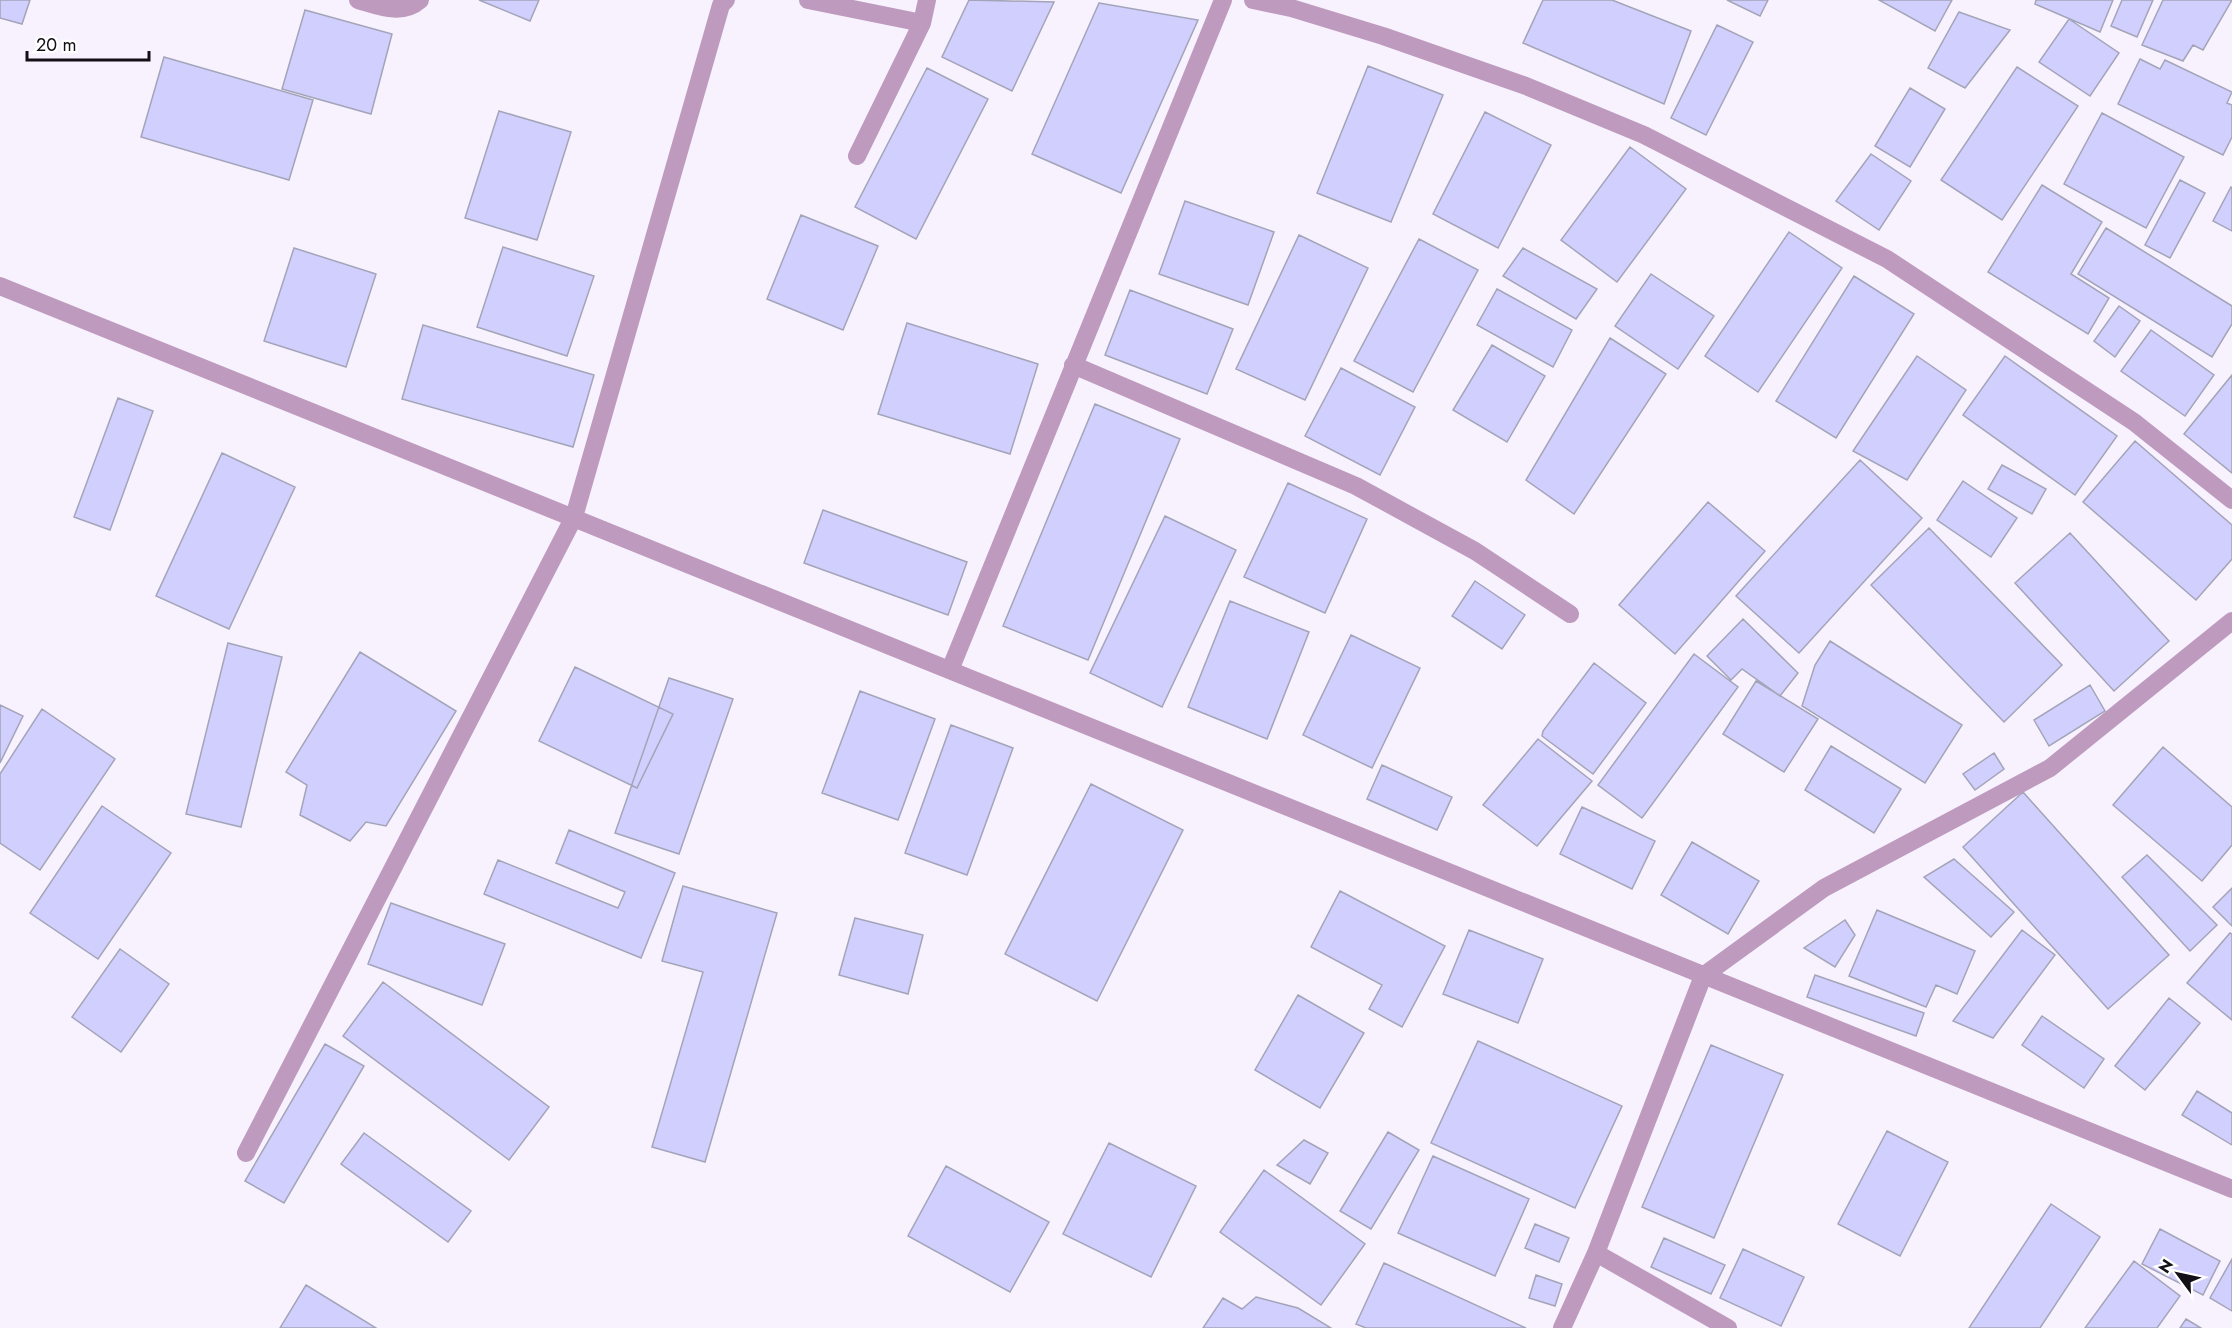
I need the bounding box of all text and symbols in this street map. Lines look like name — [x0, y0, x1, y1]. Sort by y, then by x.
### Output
scale bar — [27, 24, 148, 62]
text: 20 m — [36, 32, 76, 58]
north arrow — [2148, 1244, 2208, 1304]
text: N — [2153, 1255, 2179, 1278]

